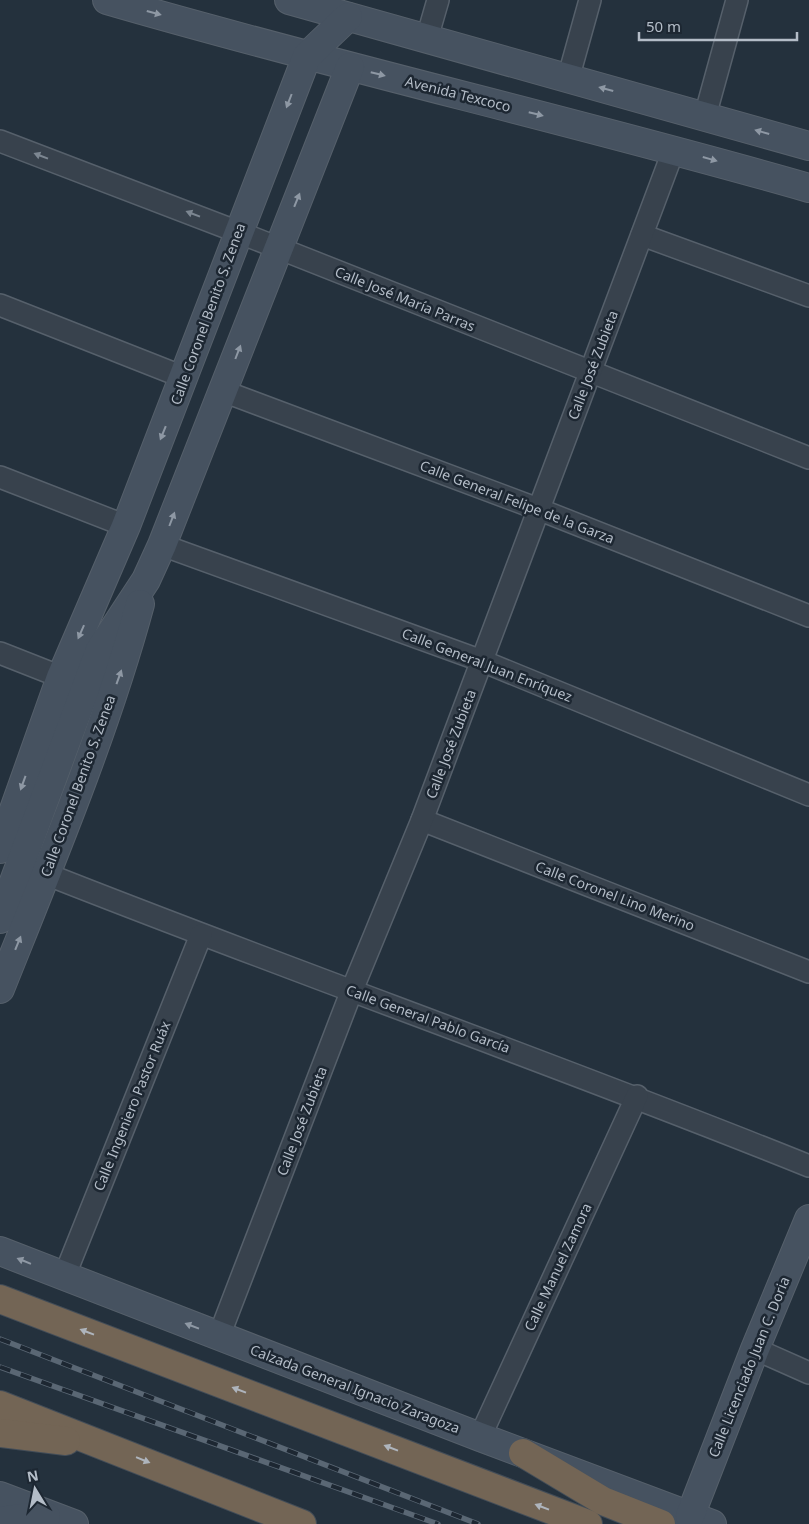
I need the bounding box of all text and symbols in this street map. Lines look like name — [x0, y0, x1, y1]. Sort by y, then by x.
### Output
one-way arrow — [147, 10, 162, 18]
scale bar — [639, 10, 796, 42]
text: 50 m — [646, 16, 681, 36]
one-way arrow — [371, 70, 386, 78]
street label: Avenida Texcoco — [403, 71, 513, 116]
one-way arrow — [598, 85, 613, 93]
one-way arrow — [285, 94, 293, 109]
one-way arrow — [528, 110, 543, 118]
one-way arrow — [755, 128, 770, 136]
one-way arrow — [34, 152, 48, 160]
one-way arrow — [703, 156, 718, 164]
one-way arrow — [294, 193, 301, 208]
one-way arrow — [185, 210, 200, 218]
street label: Calle Coronel Benito S. Zenea — [166, 220, 249, 407]
street label: Calle José María Parras — [332, 262, 478, 335]
street label: Calle José Zubieta — [563, 307, 622, 422]
one-way arrow — [234, 344, 242, 359]
one-way arrow — [159, 426, 167, 441]
street label: Calle General Felipe de la Garza — [417, 456, 617, 547]
one-way arrow — [169, 512, 177, 527]
street label: Calle General Juan Enríquez — [399, 623, 575, 706]
one-way arrow — [77, 625, 85, 639]
one-way arrow — [115, 669, 123, 684]
street label: Calle José Zubieta — [421, 686, 480, 801]
street label: Calle Coronel Benito S. Zenea — [36, 692, 119, 879]
one-way arrow — [19, 776, 26, 791]
street label: Calle Coronel Lino Merino — [533, 856, 698, 935]
one-way arrow — [15, 936, 22, 951]
street label: Calle General Pablo García — [344, 980, 513, 1057]
street label: Calle Ingeniero Pastor Ruáx — [89, 1017, 175, 1194]
street label: Calle José Zubieta — [272, 1063, 331, 1178]
street label: Calle Manuel Zamora — [520, 1200, 596, 1334]
one-way arrow — [16, 1257, 31, 1265]
street label: Calle Licenciado Juan C. Doria — [704, 1274, 794, 1460]
one-way arrow — [184, 1322, 199, 1330]
one-way arrow — [79, 1328, 94, 1336]
street label: Calzada General Ignacio Zaragoza — [248, 1340, 463, 1437]
one-way arrow — [231, 1386, 246, 1394]
one-way arrow — [383, 1444, 398, 1452]
one-way arrow — [136, 1457, 150, 1465]
north arrow — [10, 1464, 60, 1514]
text: N — [25, 1465, 40, 1486]
one-way arrow — [535, 1502, 549, 1510]

